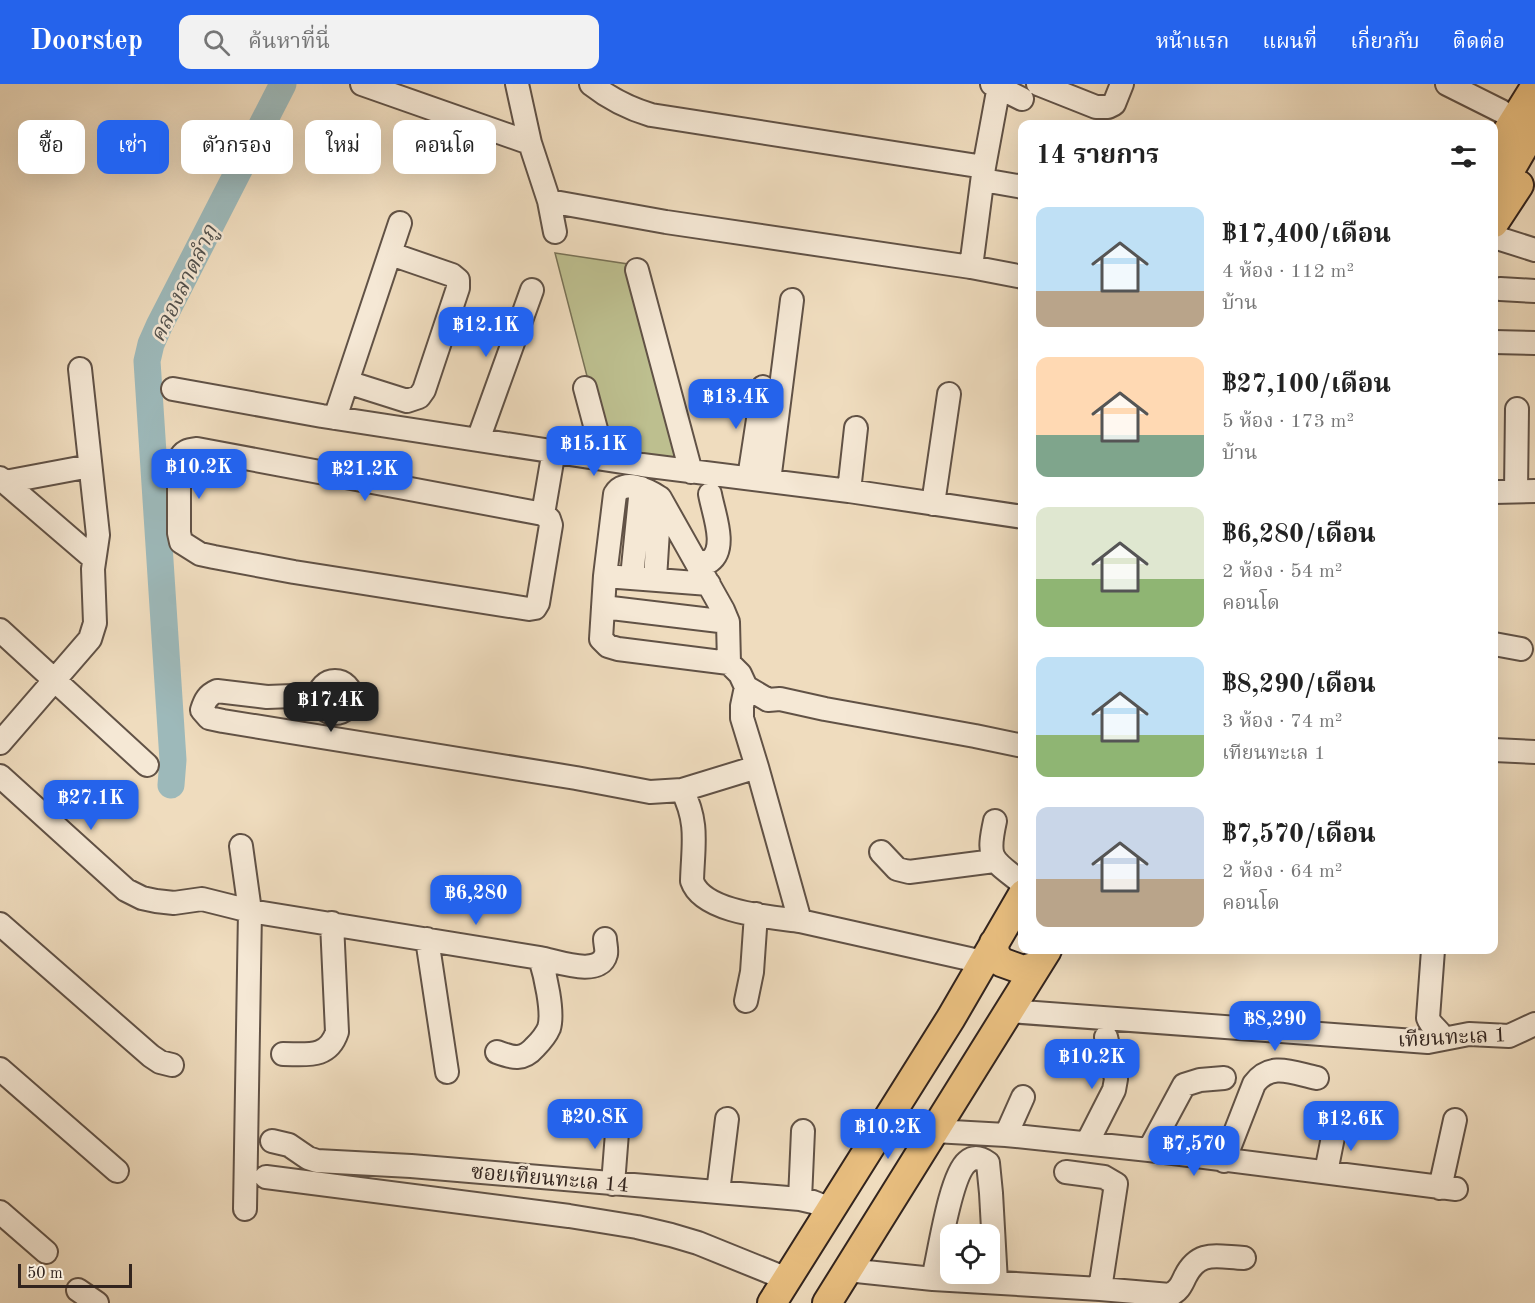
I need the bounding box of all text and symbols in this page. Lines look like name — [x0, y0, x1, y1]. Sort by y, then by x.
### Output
search box — [179, 15, 599, 69]
icon: search — [200, 26, 233, 59]
text: Doorstep — [30, 28, 143, 56]
text: ค้นหาที่นี่ — [248, 31, 330, 53]
text: หน้าแรก — [1156, 32, 1229, 53]
text: แผนที่ — [1262, 32, 1317, 53]
text: เกี่ยวกับ — [1350, 32, 1420, 53]
text: ติดต่อ — [1453, 32, 1505, 53]
chip: ซื้อ — [18, 120, 85, 174]
chip: เช่า — [97, 120, 169, 174]
chip: ตัวกรอง — [181, 120, 293, 174]
chip: ใหม่ — [305, 120, 381, 174]
chip: คอนโด — [393, 120, 496, 174]
icon: filters — [1447, 140, 1480, 173]
text: 14 รายการ — [1036, 143, 1159, 169]
water label: คลองลาดลำภู — [146, 221, 225, 347]
text: ฿17,400/เดือน — [1222, 222, 1391, 248]
icon: home — [1084, 231, 1156, 303]
text: 4 ห้อง · 112 m² — [1222, 262, 1354, 282]
text: บ้าน — [1222, 294, 1258, 314]
pin: ฿12.1K — [437, 307, 535, 358]
text: ฿12.1K — [453, 316, 519, 336]
text: ฿27,100/เดือน — [1222, 372, 1391, 398]
pin: ฿13.4K — [687, 379, 785, 430]
icon: home — [1084, 381, 1156, 453]
text: ฿13.4K — [703, 388, 769, 408]
text: 5 ห้อง · 173 m² — [1222, 412, 1354, 432]
pin: ฿15.1K — [545, 426, 643, 477]
text: ฿15.1K — [561, 435, 627, 455]
text: บ้าน — [1222, 444, 1258, 464]
pin: ฿10.2K — [150, 449, 248, 500]
pin: ฿21.2K — [316, 451, 414, 502]
text: ฿10.2K — [166, 458, 232, 478]
text: ฿21.2K — [332, 460, 398, 480]
text: ฿6,280/เดือน — [1222, 522, 1376, 548]
icon: home — [1084, 531, 1156, 603]
text: 2 ห้อง · 54 m² — [1222, 562, 1342, 582]
text: คอนโด — [1222, 594, 1280, 614]
text: ฿8,290/เดือน — [1222, 672, 1376, 698]
icon: home — [1084, 681, 1156, 753]
pin: ฿17.4K — [282, 682, 380, 733]
text: ฿17.4K — [298, 691, 364, 711]
text: 3 ห้อง · 74 m² — [1222, 712, 1342, 732]
text: เทียนทะเล 1 — [1222, 744, 1326, 764]
pin: ฿27.1K — [42, 780, 140, 831]
text: ฿27.1K — [58, 789, 124, 809]
text: ฿7,570/เดือน — [1222, 822, 1376, 848]
icon: home — [1084, 831, 1156, 903]
text: 2 ห้อง · 64 m² — [1222, 862, 1342, 882]
pin: ฿6,280 — [427, 875, 525, 926]
text: ฿6,280 — [444, 884, 508, 904]
text: คอนโด — [1222, 894, 1280, 914]
pin: ฿8,290 — [1226, 1001, 1324, 1052]
text: ฿8,290 — [1243, 1010, 1307, 1030]
street label: เทียนทะเล 1 — [1397, 1022, 1507, 1052]
pin: ฿10.2K — [1043, 1039, 1141, 1090]
text: ฿10.2K — [1059, 1048, 1125, 1068]
pin: ฿20.8K — [546, 1099, 644, 1150]
pin: ฿12.6K — [1302, 1101, 1400, 1152]
text: ฿20.8K — [562, 1108, 628, 1128]
pin: ฿10.2K — [839, 1109, 937, 1160]
text: ฿12.6K — [1318, 1110, 1384, 1130]
text: ฿10.2K — [855, 1118, 921, 1138]
pin: ฿7,570 — [1145, 1126, 1243, 1177]
text: ฿7,570 — [1162, 1135, 1226, 1155]
street label: ซอยเทียนทะเล 14 — [470, 1159, 630, 1197]
map controls — [940, 1224, 1000, 1284]
button: locate — [940, 1224, 1000, 1284]
scale bar — [18, 1261, 132, 1288]
text: 50 m — [27, 1266, 63, 1282]

